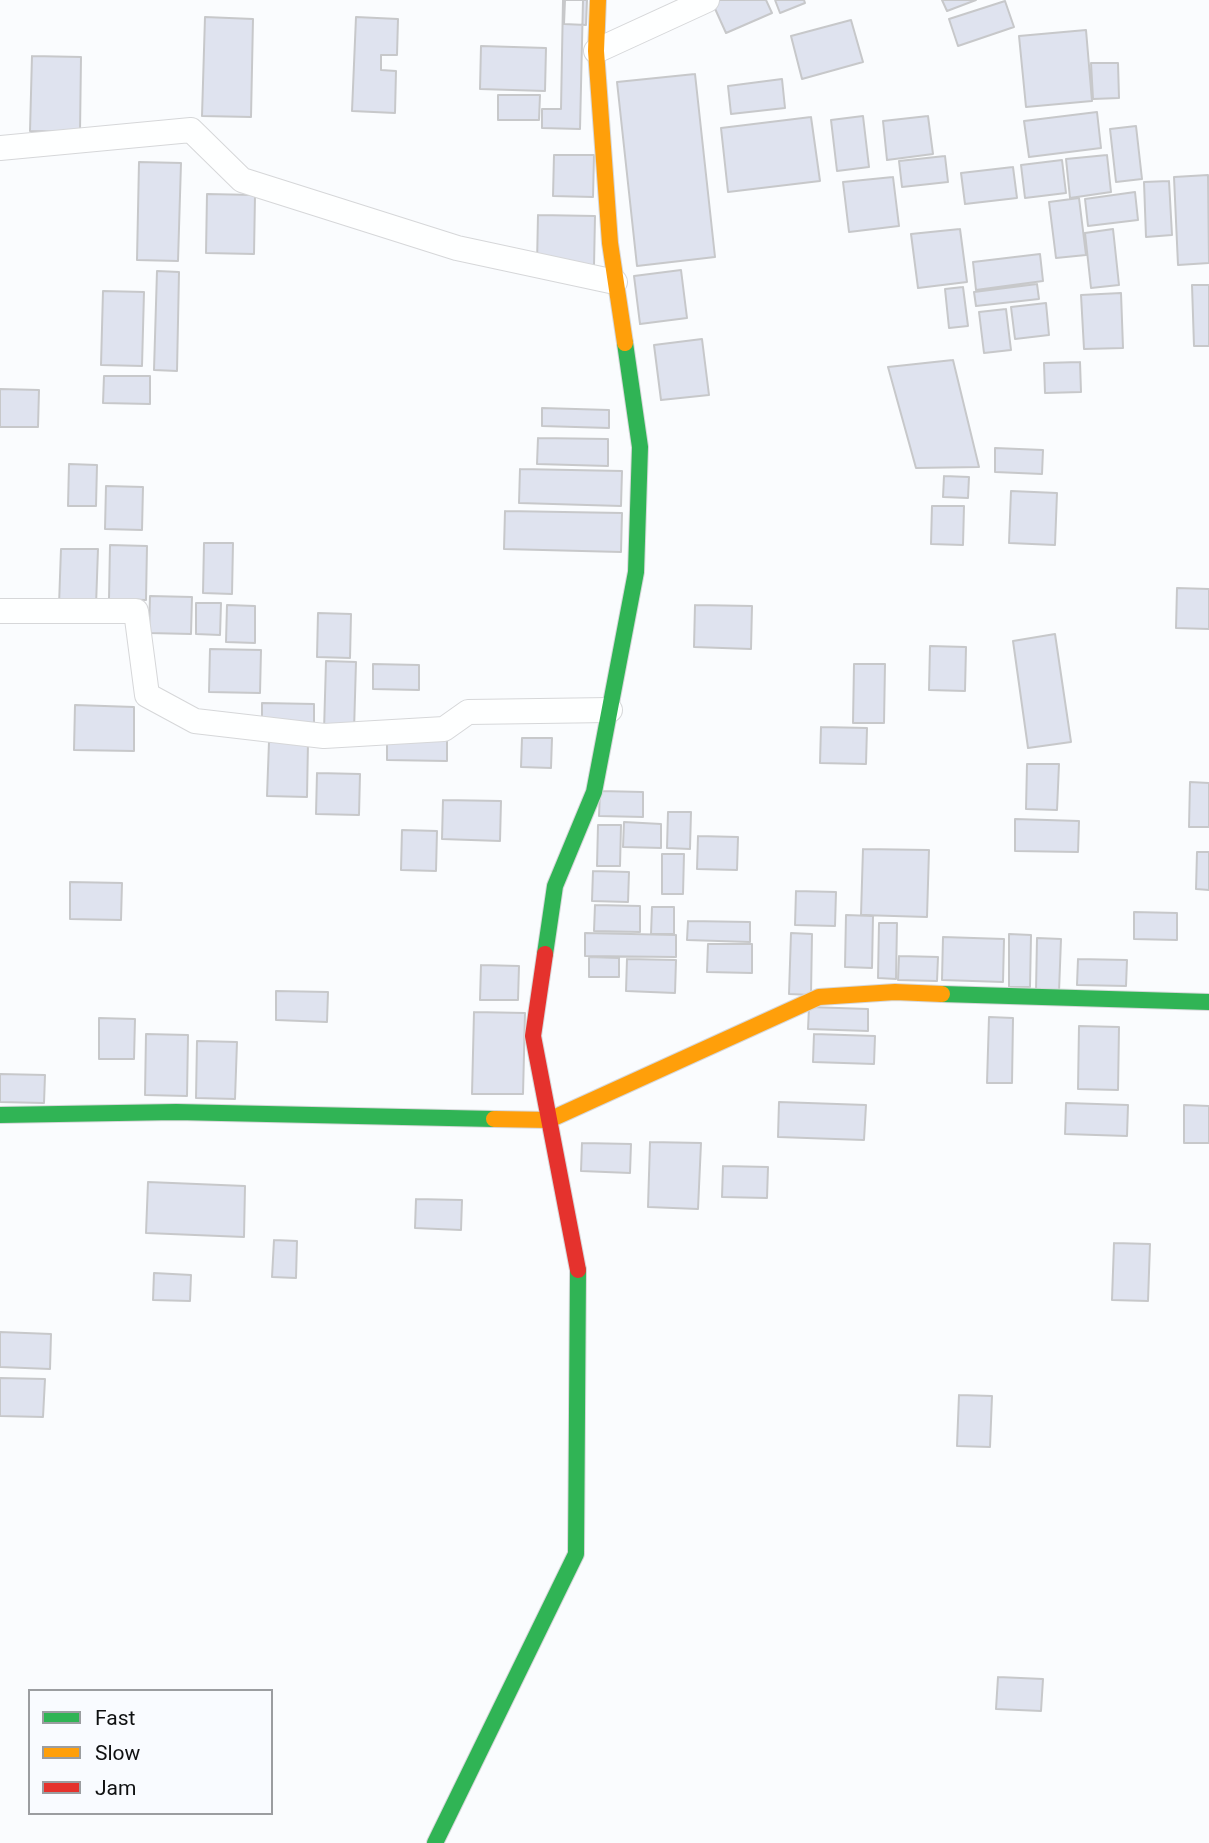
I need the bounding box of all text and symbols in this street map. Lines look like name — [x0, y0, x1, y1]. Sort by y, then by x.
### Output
legend — [28, 1689, 273, 1815]
text: Fast — [95, 1706, 135, 1730]
text: Slow — [95, 1741, 140, 1765]
text: Jam — [95, 1776, 136, 1800]

